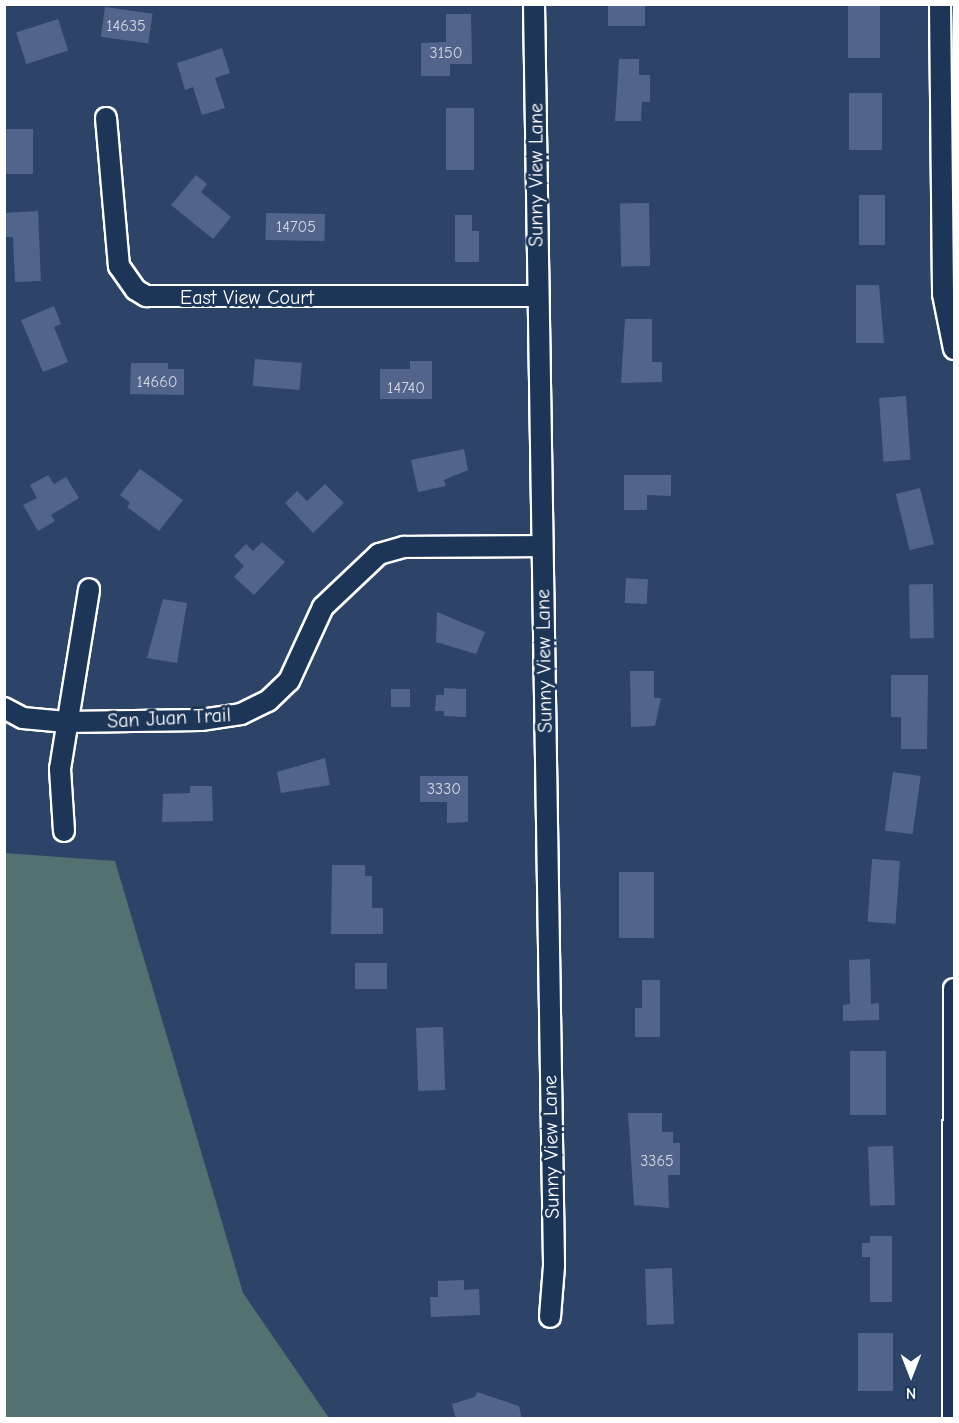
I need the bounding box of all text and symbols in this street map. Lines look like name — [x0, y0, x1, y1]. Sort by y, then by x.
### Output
house number: 14635 — [106, 16, 146, 36]
house number: 3150 — [430, 43, 462, 63]
street label: Sunny View Lane — [524, 103, 548, 247]
house number: 14705 — [276, 217, 316, 237]
street label: East View Court — [180, 285, 314, 309]
house number: 14660 — [136, 372, 178, 392]
house number: 14740 — [387, 378, 425, 398]
street label: Sunny View Lane — [531, 589, 557, 733]
street label: San Juan Trail — [107, 703, 231, 733]
house number: 3330 — [427, 779, 461, 799]
street label: Sunny View Lane — [538, 1075, 564, 1219]
house number: 3365 — [640, 1151, 674, 1171]
north arrow — [881, 1345, 941, 1405]
text: N — [906, 1384, 916, 1402]

